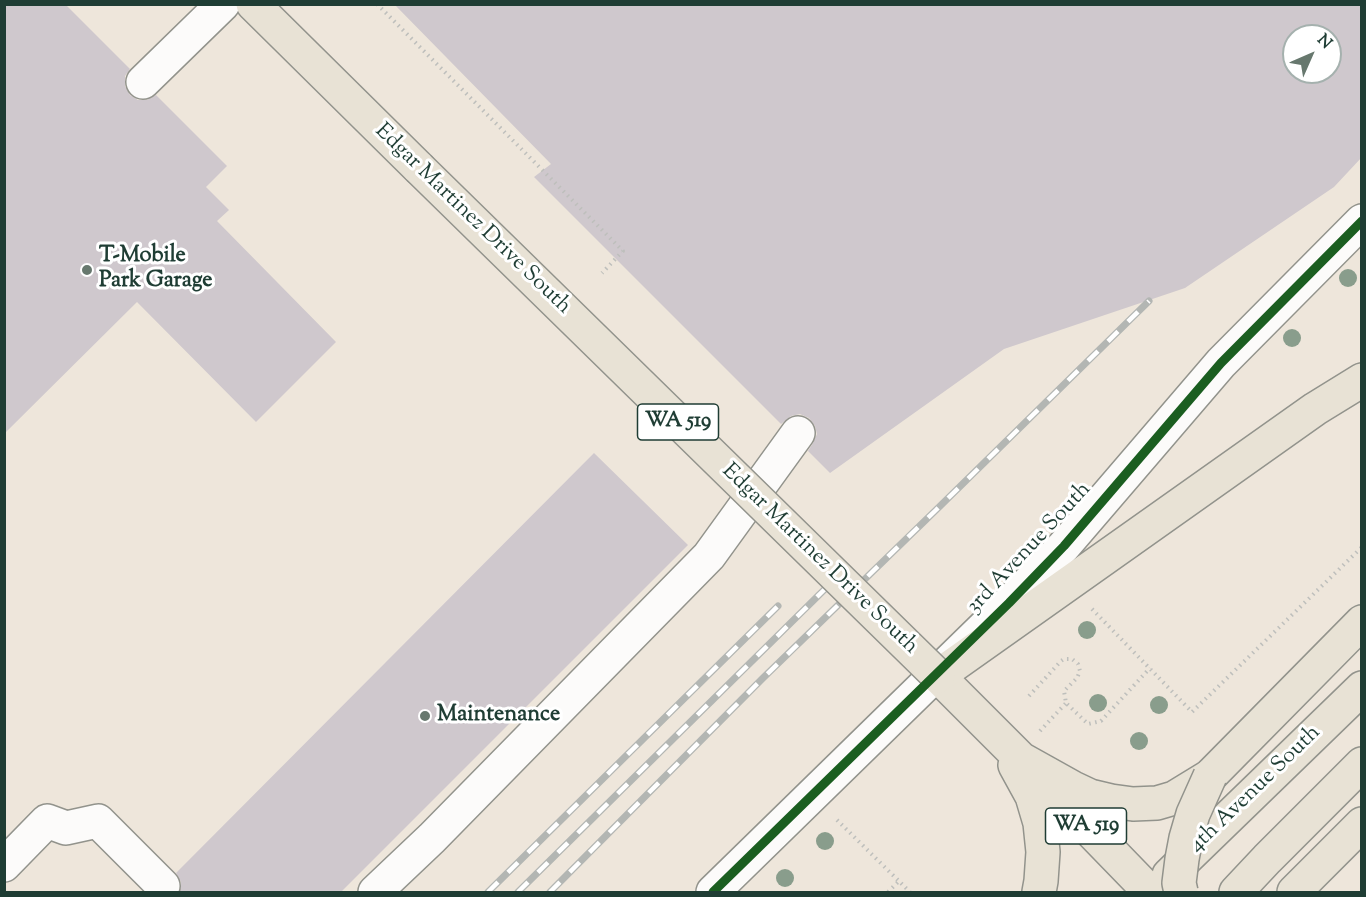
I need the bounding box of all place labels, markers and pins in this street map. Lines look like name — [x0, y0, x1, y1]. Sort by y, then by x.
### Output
place label: T-Mobile Park Garage — [99, 244, 213, 296]
marker: T-Mobile Park Garage — [80, 263, 94, 277]
place label: Maintenance — [437, 703, 560, 729]
marker: Maintenance — [418, 709, 432, 723]

